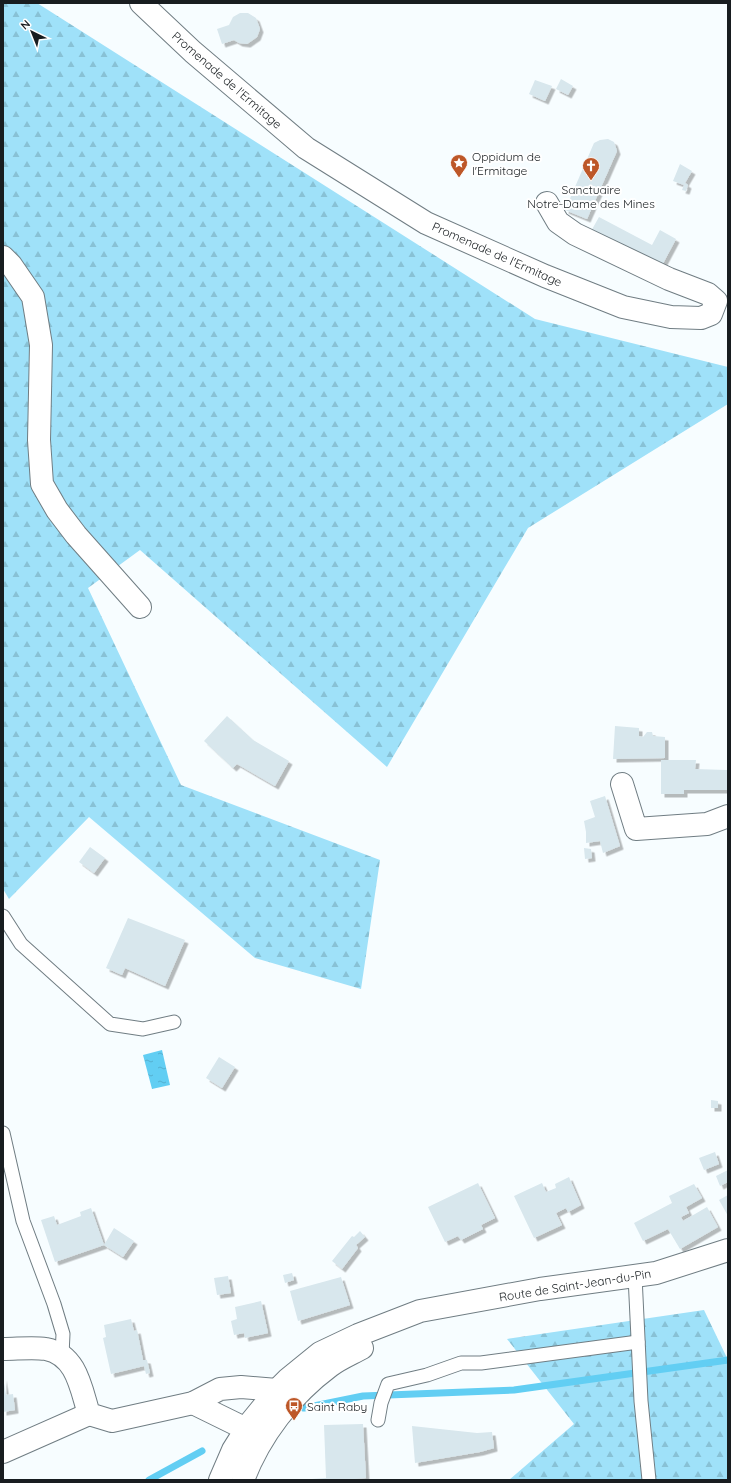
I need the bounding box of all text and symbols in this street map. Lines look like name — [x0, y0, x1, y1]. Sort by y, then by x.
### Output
north arrow — [12, 12, 52, 52]
text: N — [17, 17, 33, 33]
street label: Promenade de l'Ermitage — [169, 28, 285, 132]
place label: Oppidum de l'Ermitage — [472, 149, 541, 178]
place icon: Oppidum de l'Ermitage — [449, 153, 469, 178]
church icon: Sanctuaire Notre-Dame des Mines — [581, 156, 601, 181]
place label: Sanctuaire Notre-Dame des Mines — [527, 182, 655, 211]
street label: Promenade de l'Ermitage — [430, 219, 565, 290]
street label: Route de Saint-Jean-du-Pin — [498, 1266, 652, 1304]
bus stop icon: Saint Raby — [284, 1396, 304, 1421]
place label: Saint Raby — [307, 1399, 367, 1414]

